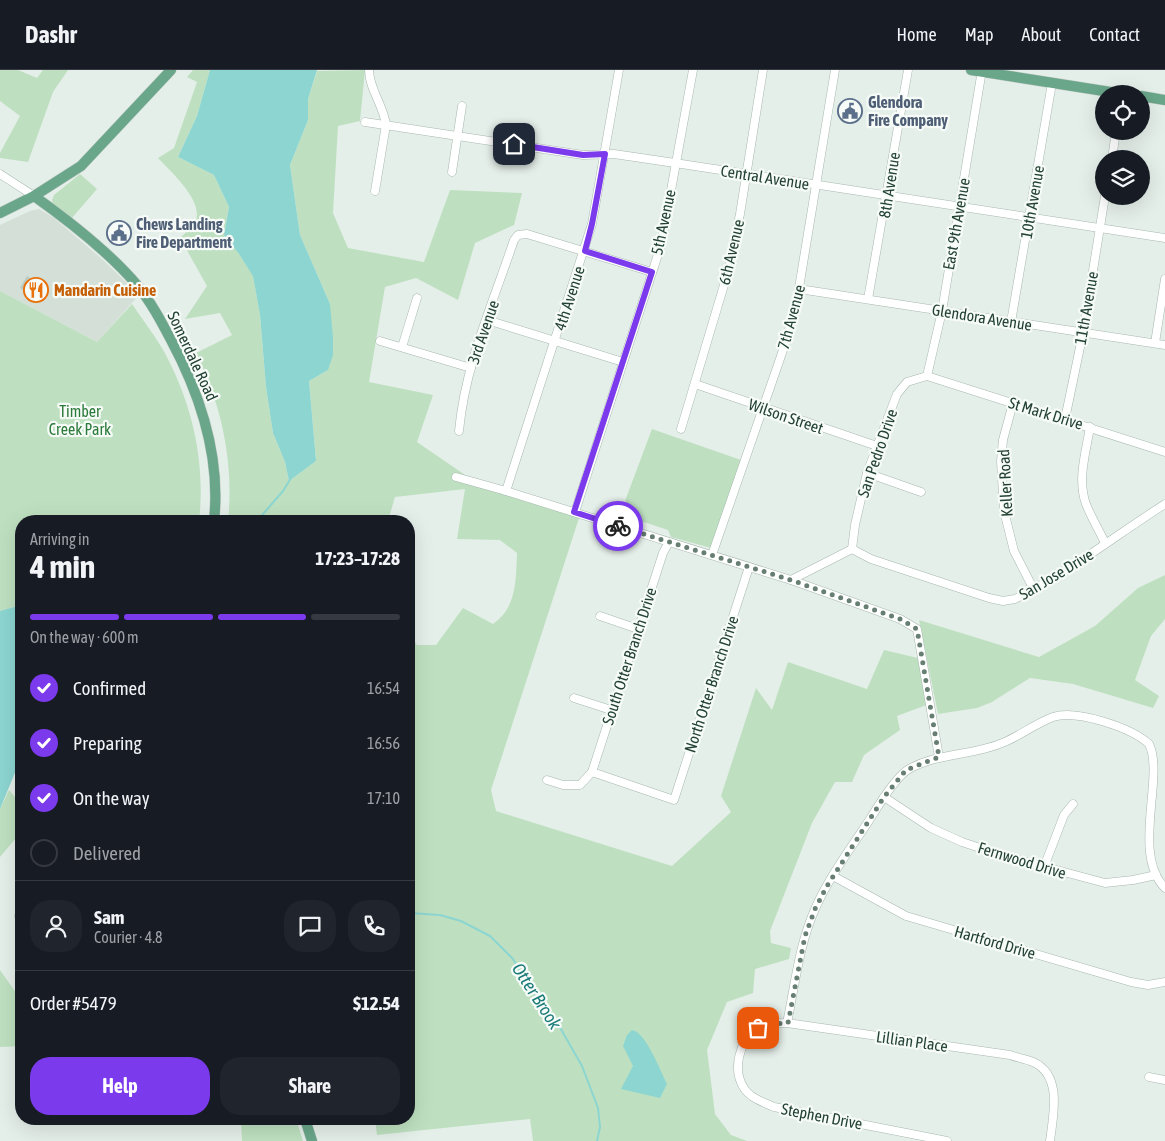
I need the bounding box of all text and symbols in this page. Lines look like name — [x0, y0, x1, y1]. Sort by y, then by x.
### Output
text: Dashr — [25, 21, 77, 48]
text: Home — [897, 24, 937, 45]
text: Map — [965, 24, 994, 45]
text: About — [1022, 24, 1061, 45]
text: Contact — [1089, 24, 1140, 45]
map controls — [1095, 85, 1150, 205]
button: locate — [1095, 85, 1150, 140]
place label: Glendora Fire Company — [868, 93, 948, 129]
public building icon: Glendora Fire Company — [837, 98, 863, 124]
pin — [493, 123, 535, 165]
icon: home — [500, 130, 528, 158]
button: layers — [1095, 150, 1150, 205]
street label: 8th Avenue — [875, 151, 903, 219]
street label: Central Avenue — [719, 161, 811, 193]
street label: 10th Avenue — [1017, 164, 1047, 240]
street label: East 9th Avenue — [939, 177, 973, 271]
street label: 5th Avenue — [647, 188, 679, 256]
place label: Chews Landing Fire Department — [136, 215, 232, 251]
street label: 6th Avenue — [715, 218, 747, 286]
public building icon: Chews Landing Fire Department — [106, 220, 132, 246]
street label: 4th Avenue — [550, 264, 588, 332]
street label: 11th Avenue — [1071, 270, 1101, 346]
restaurant icon: Mandarin Cuisine — [23, 277, 49, 303]
place label: Mandarin Cuisine — [54, 281, 156, 299]
street label: 7th Avenue — [774, 283, 808, 351]
street label: 3rd Avenue — [464, 298, 502, 366]
street label: Glendora Avenue — [931, 300, 1033, 334]
street label: Somerdale Road — [164, 308, 222, 404]
street label: St Mark Drive — [1007, 393, 1085, 433]
street label: Wilson Street — [746, 395, 826, 437]
park label: Timber Creek Park — [49, 402, 111, 438]
street label: San Pedro Drive — [854, 407, 900, 499]
street label: Keller Road — [994, 449, 1016, 517]
courier — [593, 501, 643, 551]
icon: bike — [604, 512, 632, 540]
text: Arriving in — [30, 530, 90, 548]
street label: San Jose Drive — [1016, 545, 1096, 603]
text: 17:23–17:28 — [315, 547, 400, 569]
text: 4 min — [30, 548, 95, 585]
street label: South Otter Branch Drive — [598, 585, 660, 727]
street label: North Otter Branch Drive — [680, 613, 742, 755]
text: On the way · 600 m — [30, 628, 139, 646]
icon: check — [30, 674, 58, 702]
text: Confirmed — [73, 677, 146, 699]
text: 16:54 — [367, 679, 400, 697]
icon: check — [30, 729, 58, 757]
text: Preparing — [73, 732, 142, 754]
text: 16:56 — [367, 734, 400, 752]
icon: check — [30, 784, 58, 812]
text: On the way — [73, 787, 150, 809]
text: 17:10 — [367, 789, 400, 807]
street label: Fernwood Drive — [976, 838, 1068, 882]
text: Delivered — [73, 842, 141, 864]
button: person — [30, 900, 82, 952]
button: chat — [284, 900, 336, 952]
button: phone — [348, 900, 400, 952]
text: Sam — [94, 906, 125, 928]
street label: Hartford Drive — [952, 922, 1038, 962]
text: Courier · 4.8 — [94, 928, 163, 946]
water label: Otter Brook — [508, 959, 567, 1034]
text: Order #5479 — [30, 992, 117, 1014]
text: $12.54 — [353, 992, 400, 1014]
pin — [737, 1007, 779, 1049]
icon: bag — [744, 1014, 772, 1042]
street label: Lillian Place — [875, 1027, 949, 1055]
button: Help — [30, 1057, 210, 1115]
button: Share — [220, 1057, 400, 1115]
street label: Stephen Drive — [780, 1099, 864, 1134]

